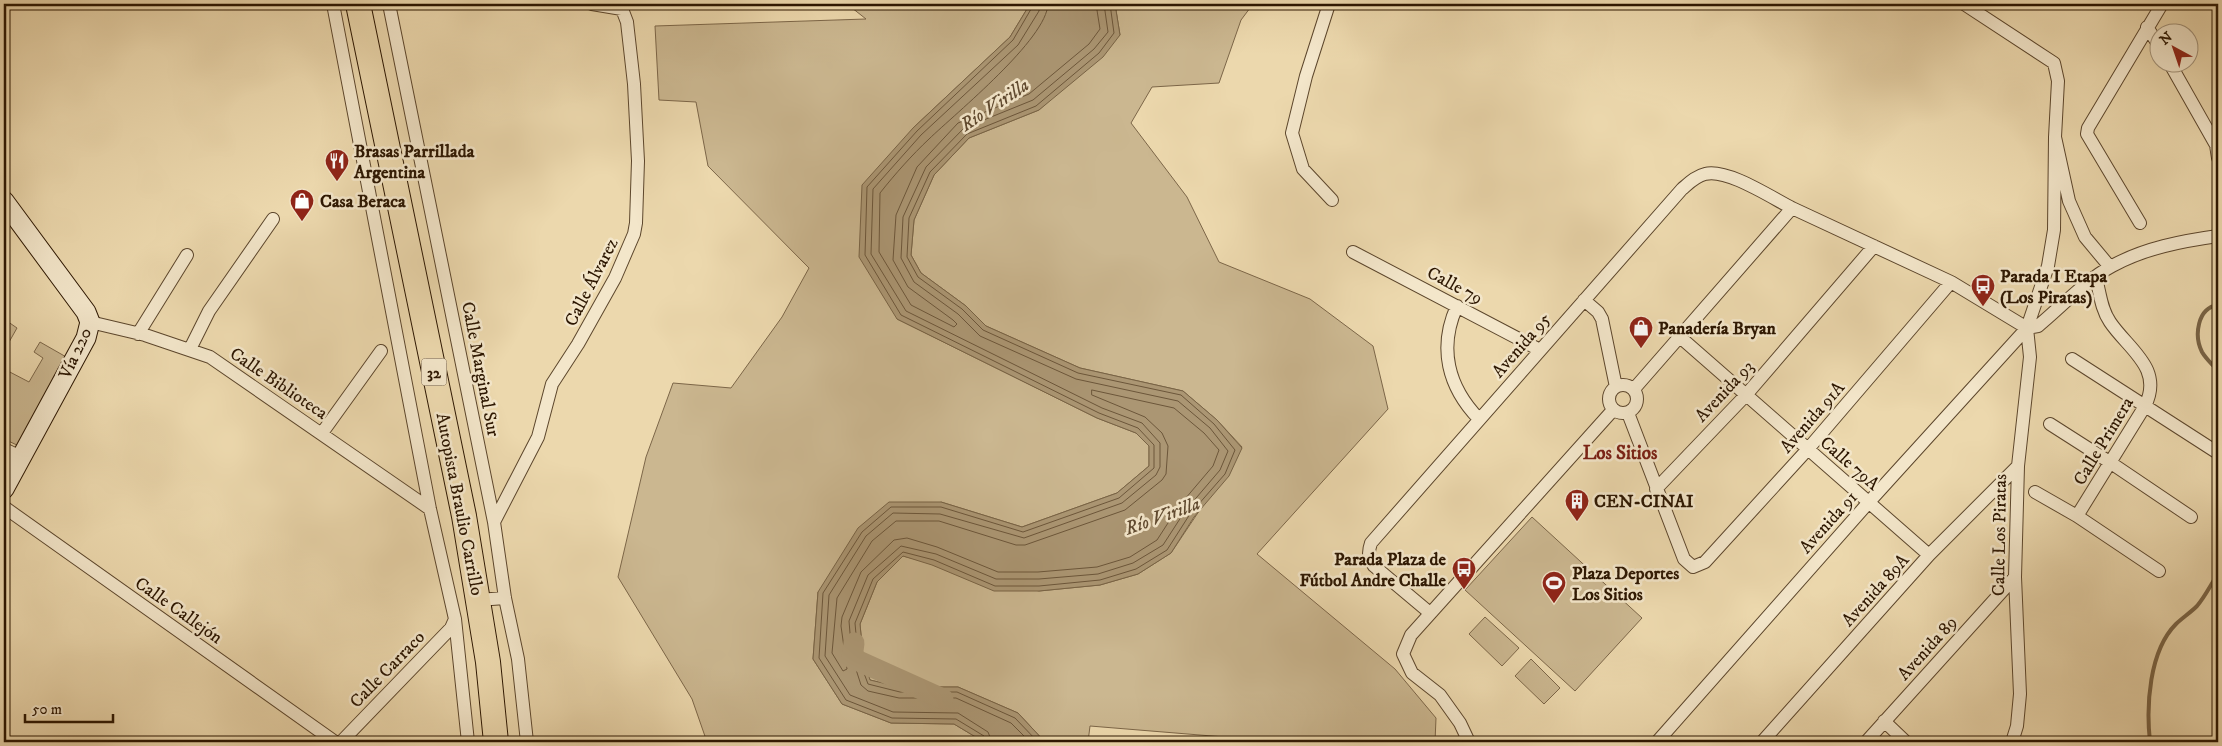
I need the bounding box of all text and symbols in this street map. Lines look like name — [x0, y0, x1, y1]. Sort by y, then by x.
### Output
north arrow — [2150, 22, 2200, 72]
text: N — [2156, 28, 2177, 49]
water label: Río Virilla — [955, 74, 1034, 137]
place label: Brasas Parrillada Argentina — [353, 141, 475, 184]
restaurant icon: Brasas Parrillada Argentina — [324, 148, 350, 182]
shop icon: Casa Beraca — [289, 188, 315, 222]
place label: Casa Beraca — [320, 191, 406, 213]
street label: Calle Álvarez — [559, 234, 624, 330]
street label: Calle 79 — [1423, 262, 1486, 310]
place label: Parada I Etapa (Los Piratas) — [2000, 266, 2107, 309]
bus stop icon: Parada I Etapa (Los Piratas) — [1970, 273, 1996, 307]
street label: Calle Marginal Sur — [456, 300, 504, 439]
street label: Avenida 95 — [1488, 309, 1556, 383]
shop icon: Panadería Bryan — [1628, 315, 1654, 349]
place label: Panadería Bryan — [1658, 318, 1777, 340]
street label: Vía 220 — [54, 324, 97, 384]
street label: Calle Biblioteca — [225, 343, 332, 425]
street label: Avenida 93 — [1691, 356, 1759, 427]
road number: 32 — [422, 358, 446, 386]
street label: Avenida 91A — [1776, 377, 1850, 458]
street label: Calle Primera — [2069, 393, 2139, 489]
street label: Autopista Braulio Carrillo — [430, 411, 488, 598]
street label: Calle 79A — [1815, 432, 1884, 496]
district label: Los Sitios — [1583, 442, 1658, 465]
street label: Calle Los Piratas — [1988, 474, 2012, 596]
street label: Avenida 91 — [1795, 487, 1863, 558]
building icon: CEN-CINAI — [1564, 488, 1590, 522]
place label: CEN-CINAI — [1594, 491, 1694, 513]
water label: Río Virilla — [1121, 492, 1203, 541]
place label: Parada Plaza de Fútbol Andre Challe — [1300, 549, 1447, 592]
street label: Avenida 89A — [1837, 549, 1915, 632]
bus stop icon: Parada Plaza de Fútbol Andre Challe — [1451, 556, 1477, 590]
place label: Plaza Deportes Los Sitios — [1572, 563, 1679, 606]
sports icon: Plaza Deportes Los Sitios — [1541, 570, 1567, 604]
street label: Calle Callejón — [130, 573, 227, 649]
street label: Avenida 89 — [1893, 612, 1962, 685]
street label: Calle Carraco — [345, 626, 430, 713]
scale bar — [25, 691, 112, 723]
text: 50 m — [32, 700, 62, 719]

